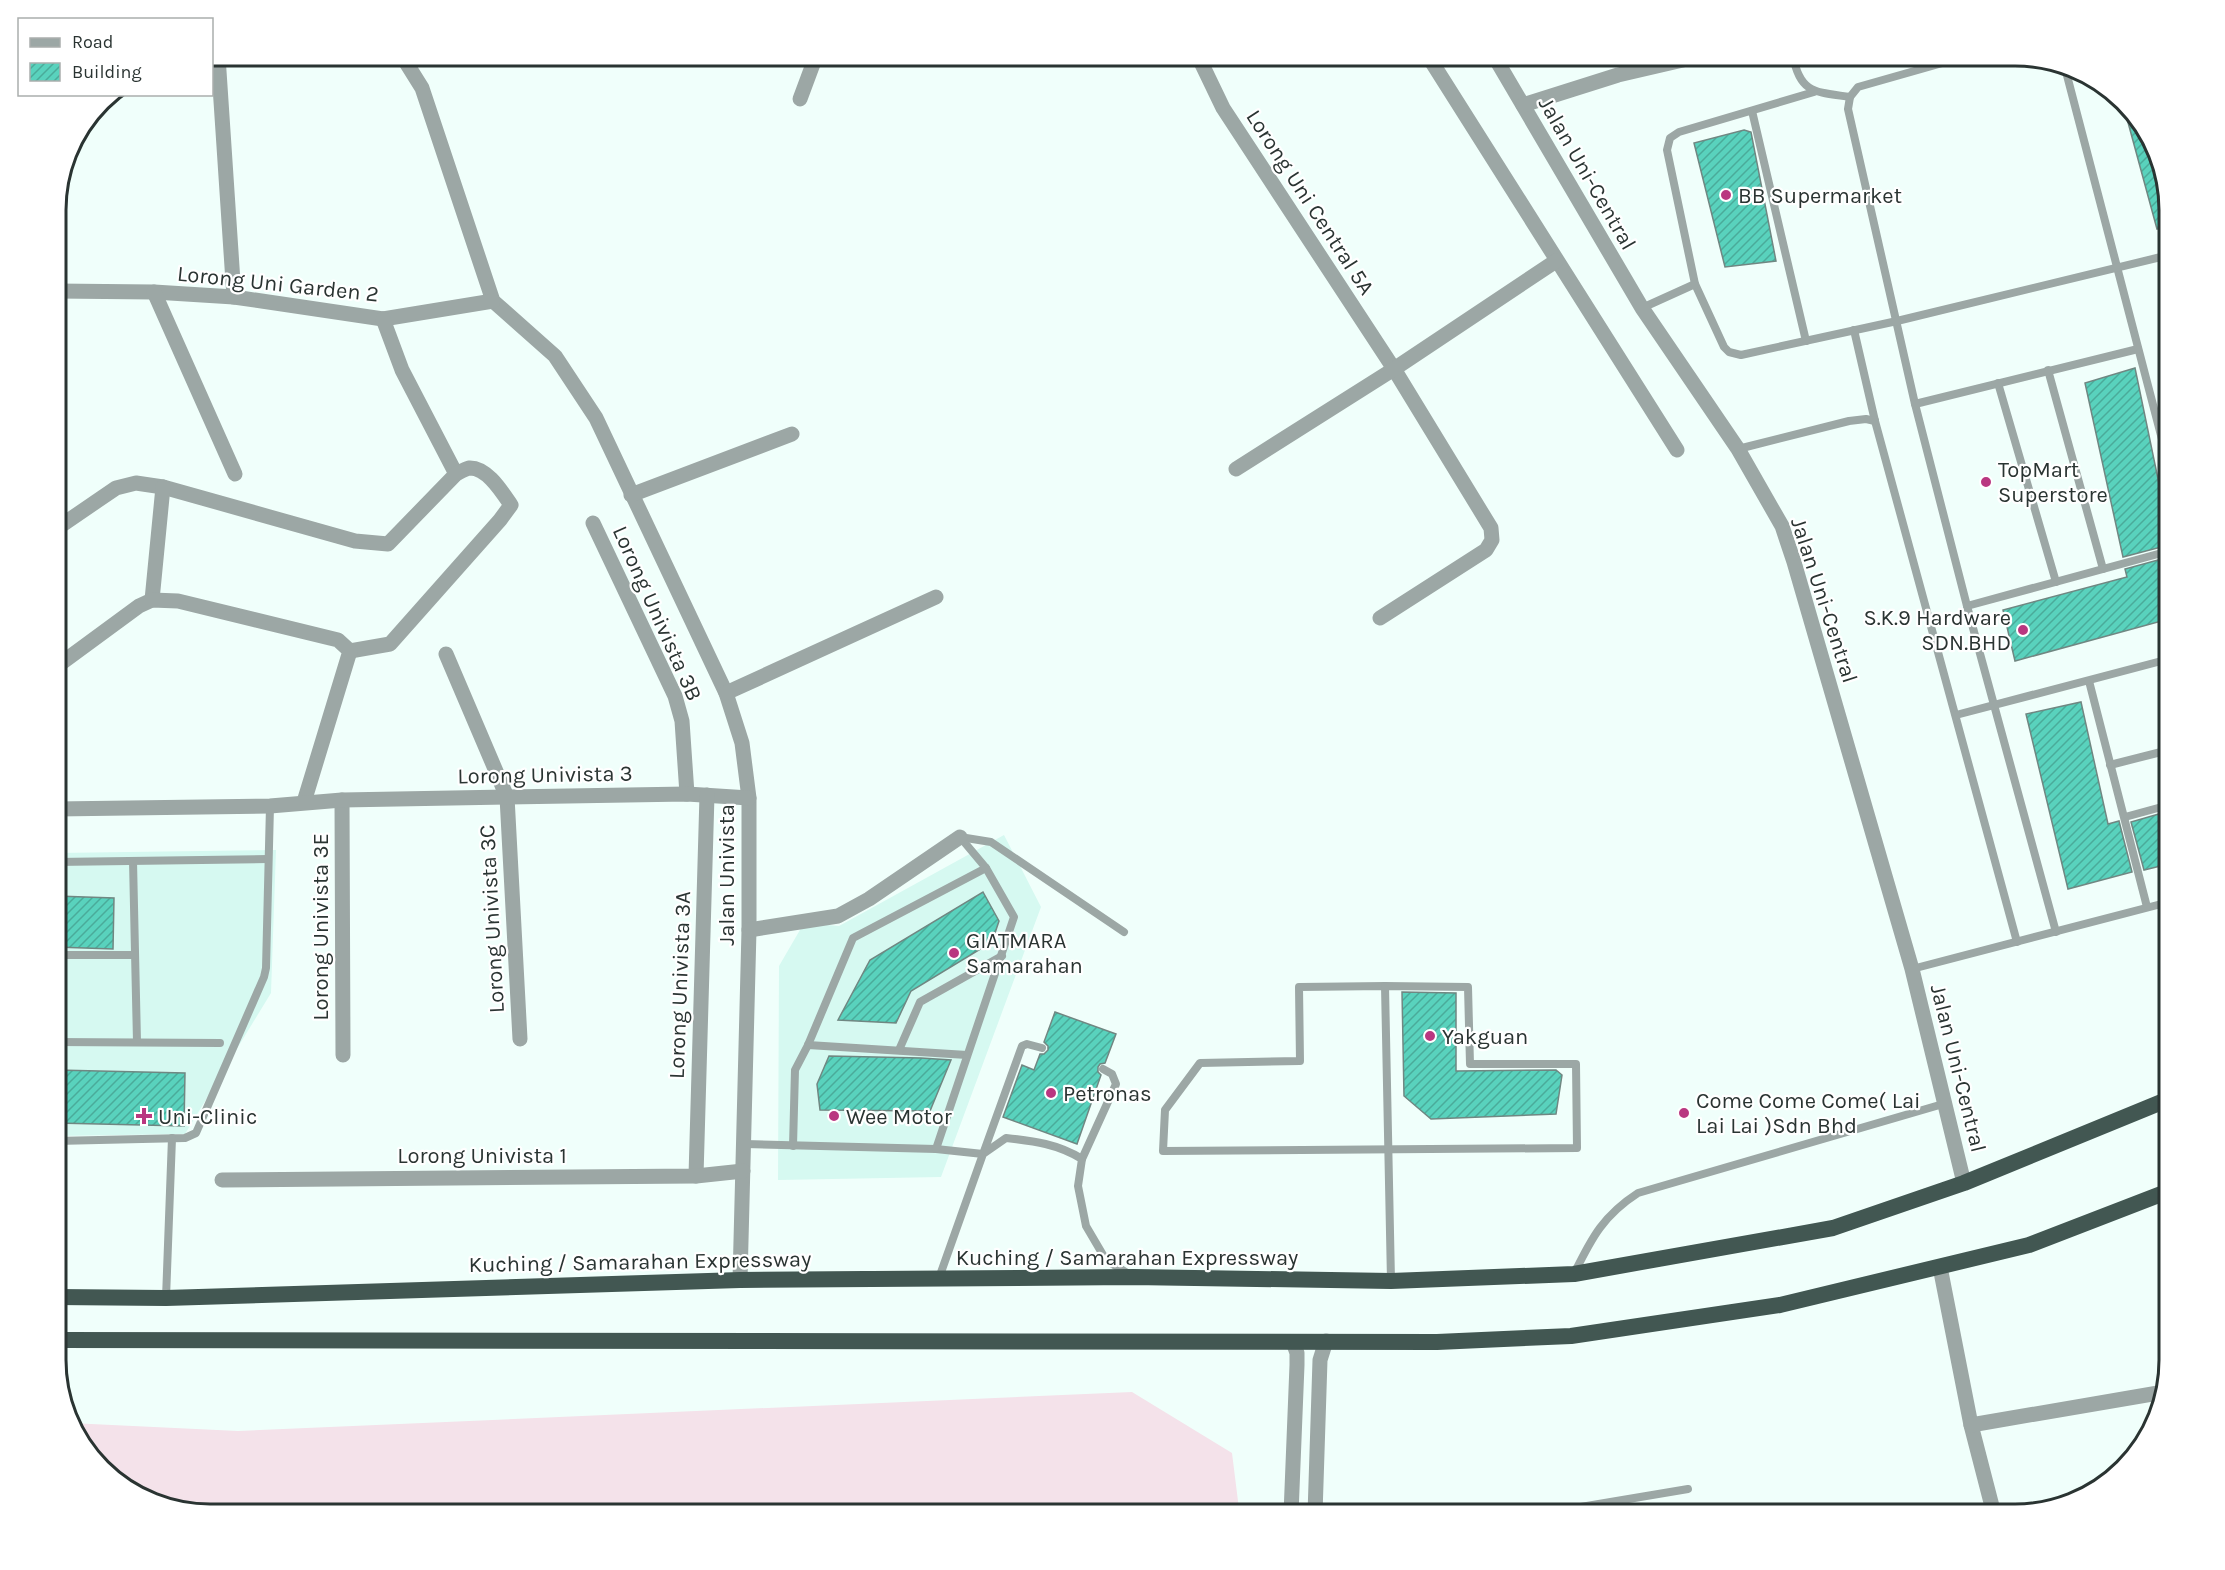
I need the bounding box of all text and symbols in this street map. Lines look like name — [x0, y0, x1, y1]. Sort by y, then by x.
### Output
legend — [18, 18, 213, 96]
text: Road — [72, 31, 113, 53]
text: Building — [72, 61, 142, 83]
street label: Jalan Uni-Central — [1533, 92, 1641, 255]
street label: Lorong Uni Central 5A — [1241, 105, 1380, 300]
place label: BB Supermarket — [1738, 183, 1902, 209]
marker: BB Supermarket — [1719, 188, 1733, 202]
street label: Lorong Uni Garden 2 — [176, 260, 380, 308]
place label: TopMart Superstore — [1998, 457, 2108, 508]
marker: TopMart Superstore — [1979, 475, 1993, 489]
street label: Jalan Uni-Central — [1785, 514, 1863, 686]
street label: Lorong Univista 3B — [607, 522, 707, 705]
place label: S.K.9 Hardware SDN.BHD — [1863, 605, 2011, 656]
marker: S.K.9 Hardware SDN.BHD — [2016, 623, 2030, 637]
street label: Lorong Univista 3 — [457, 760, 633, 790]
street label: Jalan Univista — [714, 804, 740, 946]
street label: Lorong Univista 3C — [474, 824, 510, 1014]
street label: Lorong Univista 3E — [308, 833, 334, 1021]
street label: Lorong Univista 3A — [664, 890, 696, 1079]
place label: GIATMARA Samarahan — [966, 928, 1083, 979]
marker: GIATMARA Samarahan — [947, 946, 961, 960]
street label: Jalan Uni-Central — [1925, 982, 1991, 1155]
place label: Yakguan — [1442, 1024, 1528, 1050]
marker: Yakguan — [1423, 1029, 1437, 1043]
place label: Petronas — [1063, 1081, 1152, 1107]
marker: Petronas — [1044, 1086, 1058, 1100]
place label: Come Come Come( Lai Lai Lai )Sdn Bhd — [1696, 1088, 1921, 1139]
place label: Uni-Clinic — [158, 1104, 257, 1130]
place label: Wee Motor — [846, 1104, 952, 1130]
marker: Come Come Come( Lai Lai Lai )Sdn Bhd — [1677, 1106, 1691, 1120]
marker: Uni-Clinic — [135, 1107, 153, 1125]
marker: Wee Motor — [827, 1109, 841, 1123]
street label: Lorong Univista 1 — [397, 1143, 567, 1169]
street label: Kuching / Samarahan Expressway — [956, 1245, 1298, 1271]
street label: Kuching / Samarahan Expressway — [468, 1246, 812, 1278]

